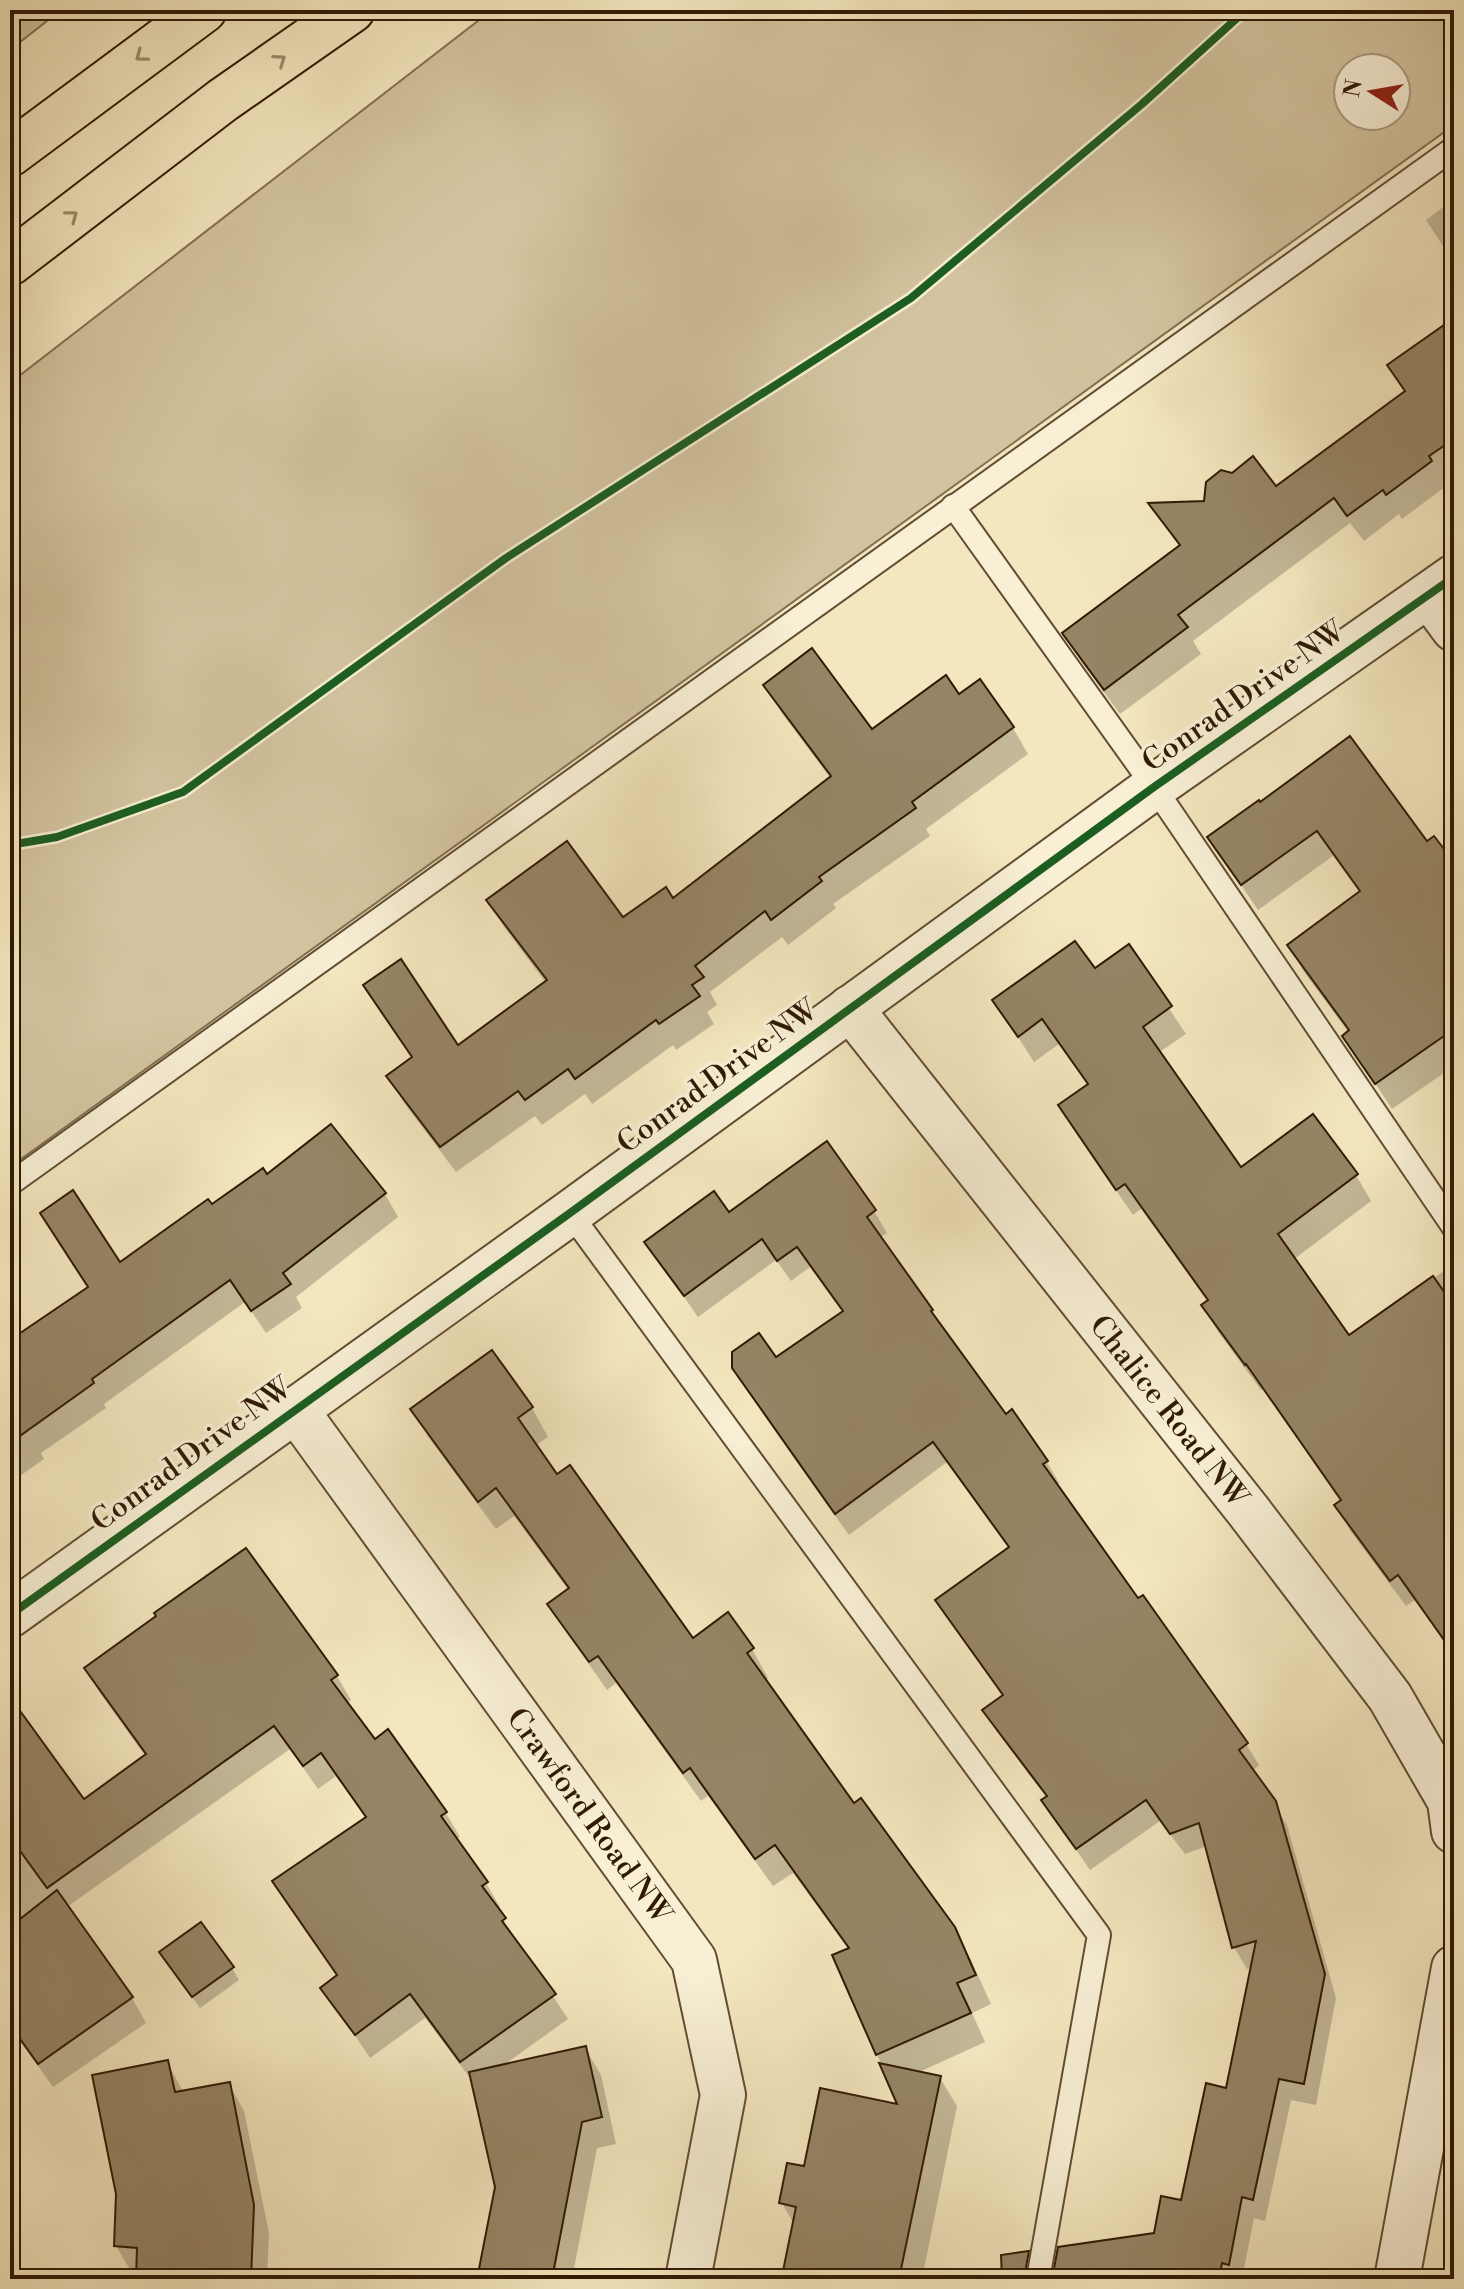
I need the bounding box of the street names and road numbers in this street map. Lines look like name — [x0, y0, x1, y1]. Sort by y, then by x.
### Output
street label: Conrad Drive NW — [1135, 612, 1353, 781]
street label: Conrad Drive NW — [610, 991, 826, 1162]
street label: Chalice Road NW — [1081, 1308, 1256, 1516]
street label: Conrad Drive NW — [84, 1369, 300, 1540]
street label: Crawford Road NW — [498, 1701, 680, 1932]

